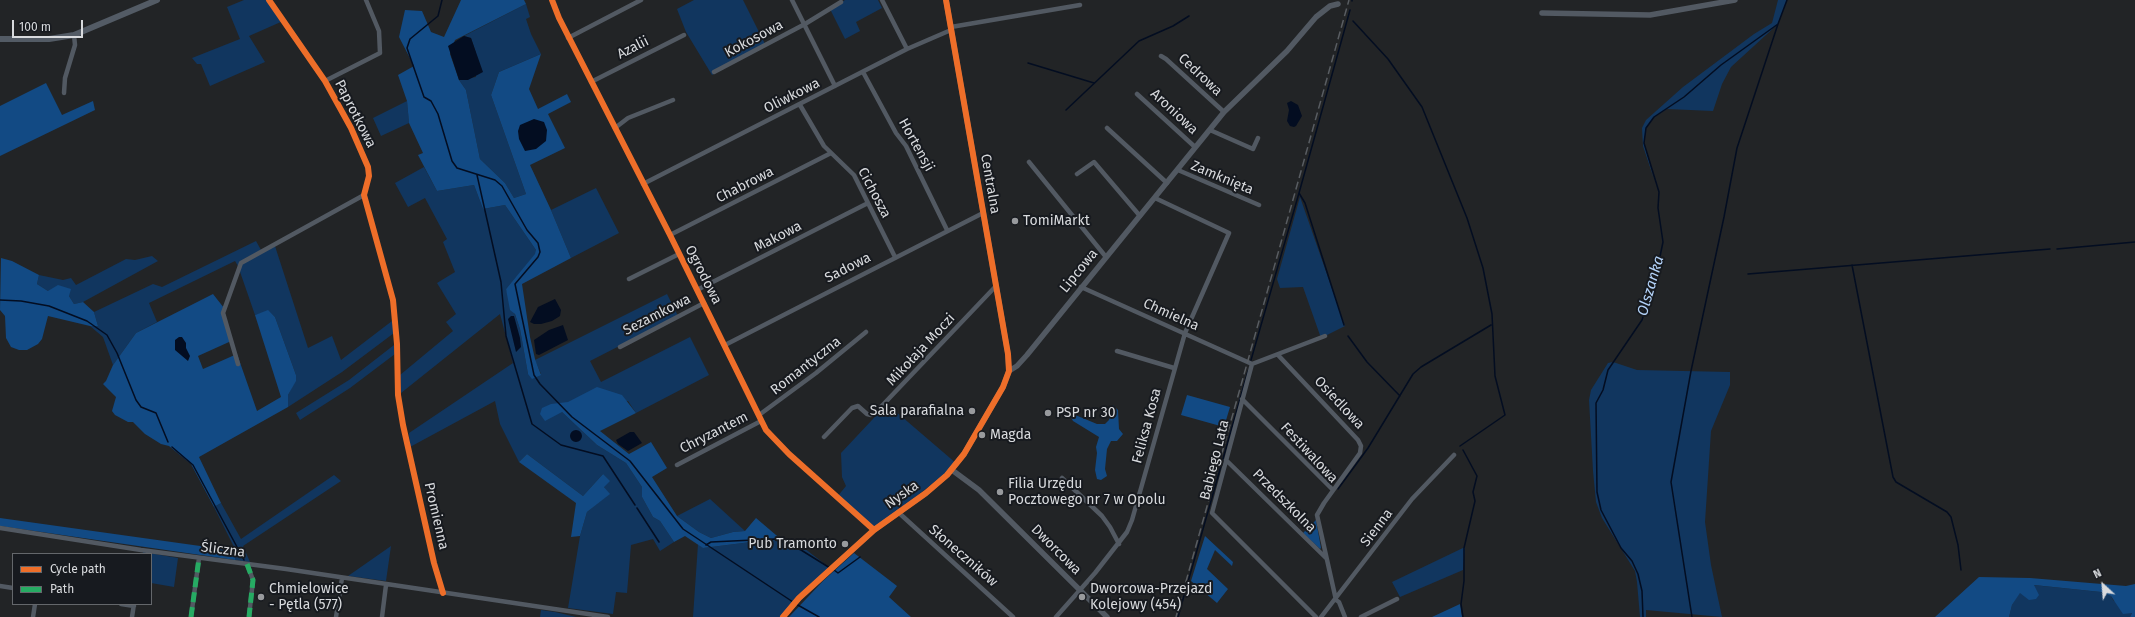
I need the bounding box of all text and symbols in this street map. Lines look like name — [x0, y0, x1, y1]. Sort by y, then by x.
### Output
scale bar — [14, 12, 85, 38]
street label: Kokosowa — [722, 17, 786, 61]
text: 100 m — [19, 20, 51, 34]
street label: Azalii — [614, 33, 652, 63]
street label: Cedrowa — [1174, 50, 1226, 100]
street label: Oliwkowa — [761, 75, 823, 117]
street label: Paprotkowa — [331, 77, 379, 151]
street label: Aroniowa — [1147, 86, 1201, 138]
street label: Hortensji — [895, 115, 937, 175]
street label: Centralna — [976, 153, 1004, 215]
street label: Zamknięta — [1188, 157, 1256, 199]
street label: Chabrowa — [713, 163, 777, 207]
street label: Cichosza — [854, 165, 894, 221]
place label: TomiMarkt — [1023, 213, 1090, 229]
marker: TomiMarkt — [1010, 216, 1020, 226]
street label: Makowa — [751, 218, 805, 256]
street label: Ogrodowa — [681, 243, 725, 307]
street label: Lipcowa — [1056, 246, 1102, 296]
street label: Sadowa — [822, 249, 874, 287]
water label: Olszanka — [1634, 254, 1668, 318]
street label: Sezamkowa — [620, 291, 694, 339]
street label: Chmielna — [1140, 295, 1202, 335]
street label: Mikołaja Moczi — [883, 310, 959, 390]
street label: Romantyczna — [767, 333, 845, 399]
street label: Osiedlowa — [1310, 373, 1368, 433]
street label: Feliksa Kosa — [1129, 387, 1165, 465]
place label: Sala parafialna — [870, 403, 964, 419]
place label: PSP nr 30 — [1056, 405, 1115, 421]
marker: Sala parafialna — [967, 406, 977, 416]
marker: PSP nr 30 — [1043, 408, 1053, 418]
street label: Chryzantem — [677, 409, 751, 457]
street label: Babiego Lata — [1197, 418, 1233, 502]
street label: Festiwalowa — [1277, 419, 1341, 487]
place label: Magda — [990, 427, 1031, 443]
marker: Magda — [977, 430, 987, 440]
street label: Przedszkolna — [1249, 466, 1319, 536]
place label: Filia Urzędu Pocztowego nr 7 w Opolu — [1008, 476, 1166, 508]
street label: Nyska — [882, 477, 922, 513]
street label: Promienna — [420, 481, 452, 551]
marker: Filia Urzędu Pocztowego nr 7 w Opolu — [995, 487, 1005, 497]
street label: Sienna — [1357, 506, 1397, 550]
street label: Słoneczników — [925, 521, 1001, 591]
street label: Dworcowa — [1027, 521, 1085, 579]
place label: Pub Tramonto — [748, 536, 837, 552]
street label: Śliczna — [200, 539, 246, 561]
marker: Pub Tramonto — [840, 539, 850, 549]
legend — [12, 553, 152, 605]
text: Cycle path — [50, 562, 106, 576]
north arrow — [2083, 565, 2123, 605]
text: N — [2091, 566, 2104, 581]
place label: Chmielowice - Pętla (577) — [269, 581, 349, 614]
place label: Dworcowa-Przejazd Kolejowy (454) — [1090, 581, 1212, 614]
text: Path — [50, 582, 74, 596]
marker: Chmielowice - Pętla (577) — [256, 592, 266, 602]
marker: Dworcowa-Przejazd Kolejowy (454) — [1077, 592, 1087, 602]

